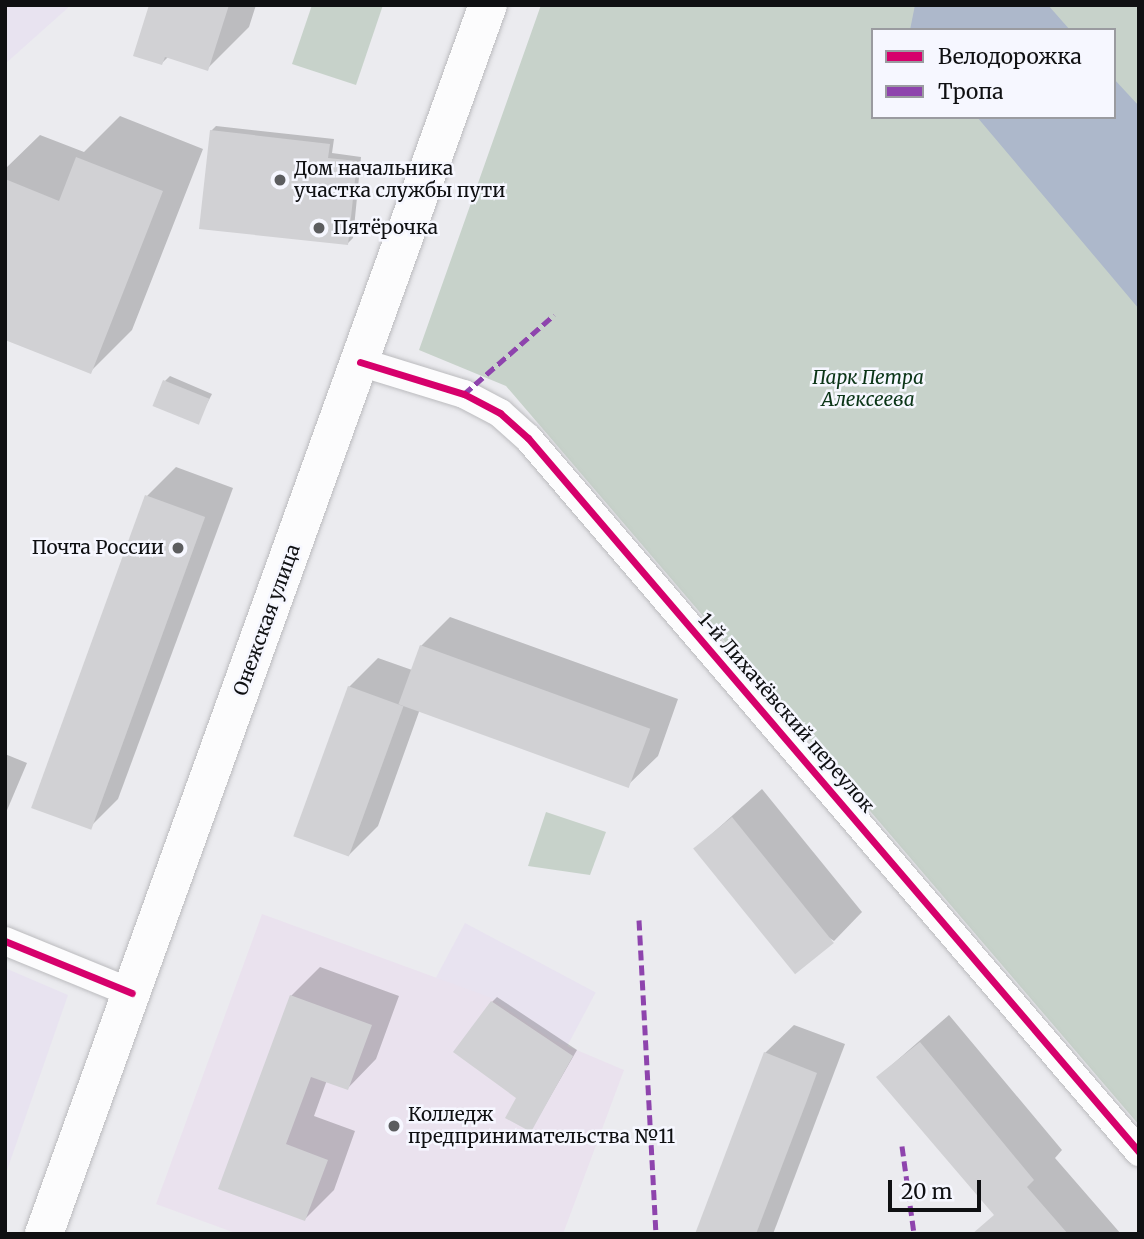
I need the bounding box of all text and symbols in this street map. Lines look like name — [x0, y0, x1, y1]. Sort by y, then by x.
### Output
legend — [871, 28, 1116, 119]
text: Велодорожка — [938, 43, 1082, 70]
text: Тропа — [938, 78, 1003, 105]
place label: Дом начальника участка службы пути — [294, 158, 505, 202]
marker: Дом начальника участка службы пути — [272, 172, 288, 188]
place label: Пятёрочка — [333, 217, 438, 239]
marker: Пятёрочка — [311, 220, 327, 236]
park label: Парк Петра Алексеева — [812, 367, 924, 411]
place label: Почта России — [32, 537, 164, 559]
marker: Почта России — [170, 540, 186, 556]
street label: Онежская улица — [229, 541, 305, 699]
street label: 1-й Лихачёвский переулок — [693, 609, 879, 817]
place label: Колледж предпринимательства №11 — [408, 1104, 675, 1148]
marker: Колледж предпринимательства №11 — [386, 1118, 402, 1134]
scale bar — [892, 1166, 985, 1210]
text: 20 m — [901, 1178, 952, 1205]

